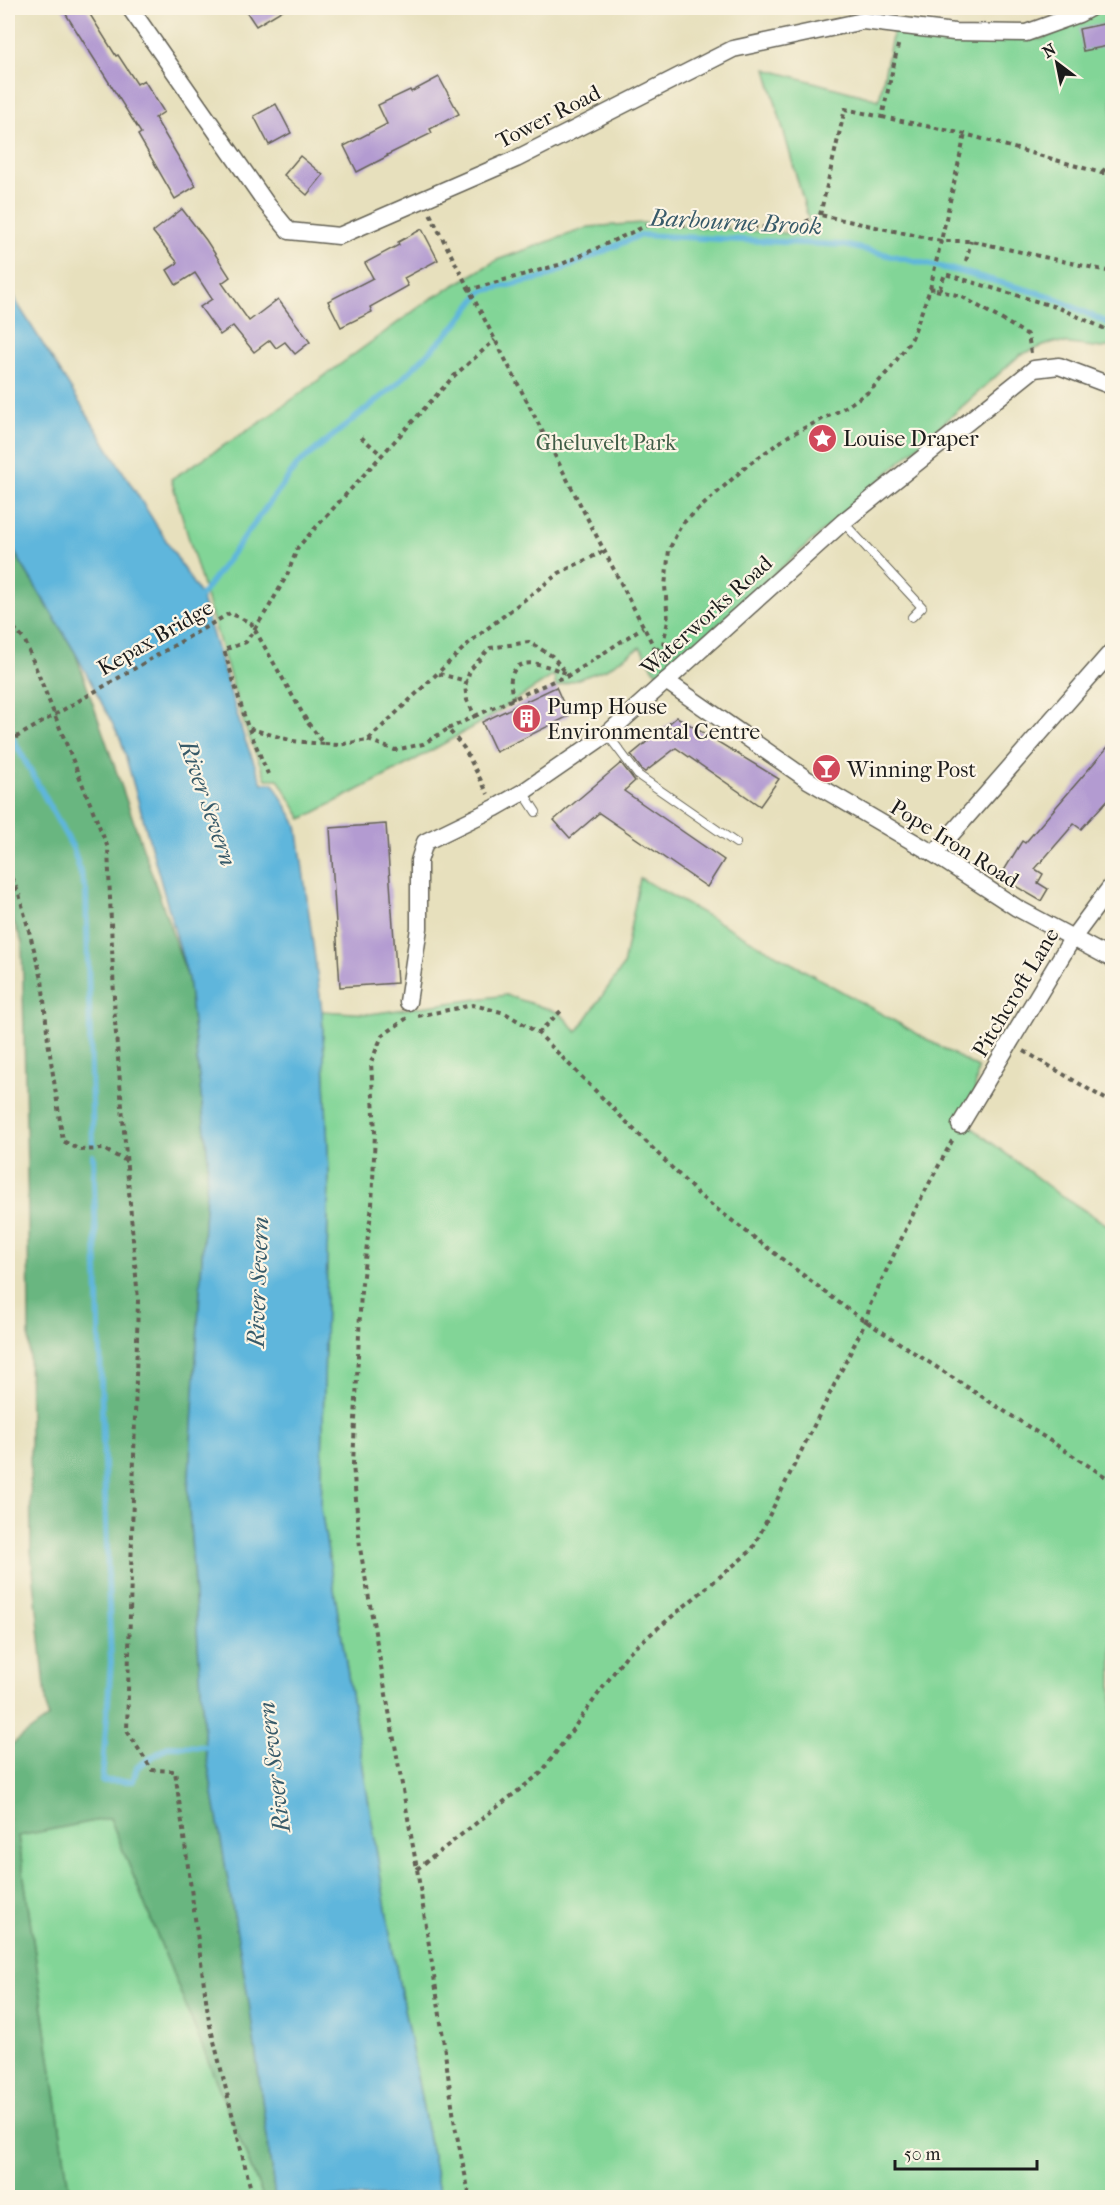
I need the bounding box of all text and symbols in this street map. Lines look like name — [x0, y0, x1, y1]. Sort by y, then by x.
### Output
north arrow — [1027, 33, 1087, 93]
text: N — [1039, 39, 1060, 62]
street label: Tower Road — [492, 79, 606, 154]
water label: Barbourne Brook — [647, 203, 823, 240]
place icon: Louise Draper — [806, 422, 838, 454]
place label: Louise Draper — [843, 426, 979, 452]
park label: Gheluvelt Park — [536, 430, 677, 456]
street label: Waterworks Road — [635, 549, 778, 682]
street label: Kepax Bridge — [93, 594, 218, 681]
place label: Pump House Environmental Centre — [547, 694, 760, 745]
building icon: Pump House Environmental Centre — [510, 703, 542, 735]
water label: River Severn — [173, 735, 243, 870]
bar icon: Winning Post — [810, 753, 842, 785]
place label: Winning Post — [846, 757, 976, 783]
street label: Pope Iron Road — [885, 794, 1024, 894]
street label: Pitchcroft Lane — [967, 923, 1065, 1062]
water label: River Severn — [242, 1216, 274, 1350]
water label: River Severn — [252, 1700, 296, 1836]
scale bar — [895, 2133, 1038, 2171]
text: 50 m — [904, 2144, 941, 2165]

